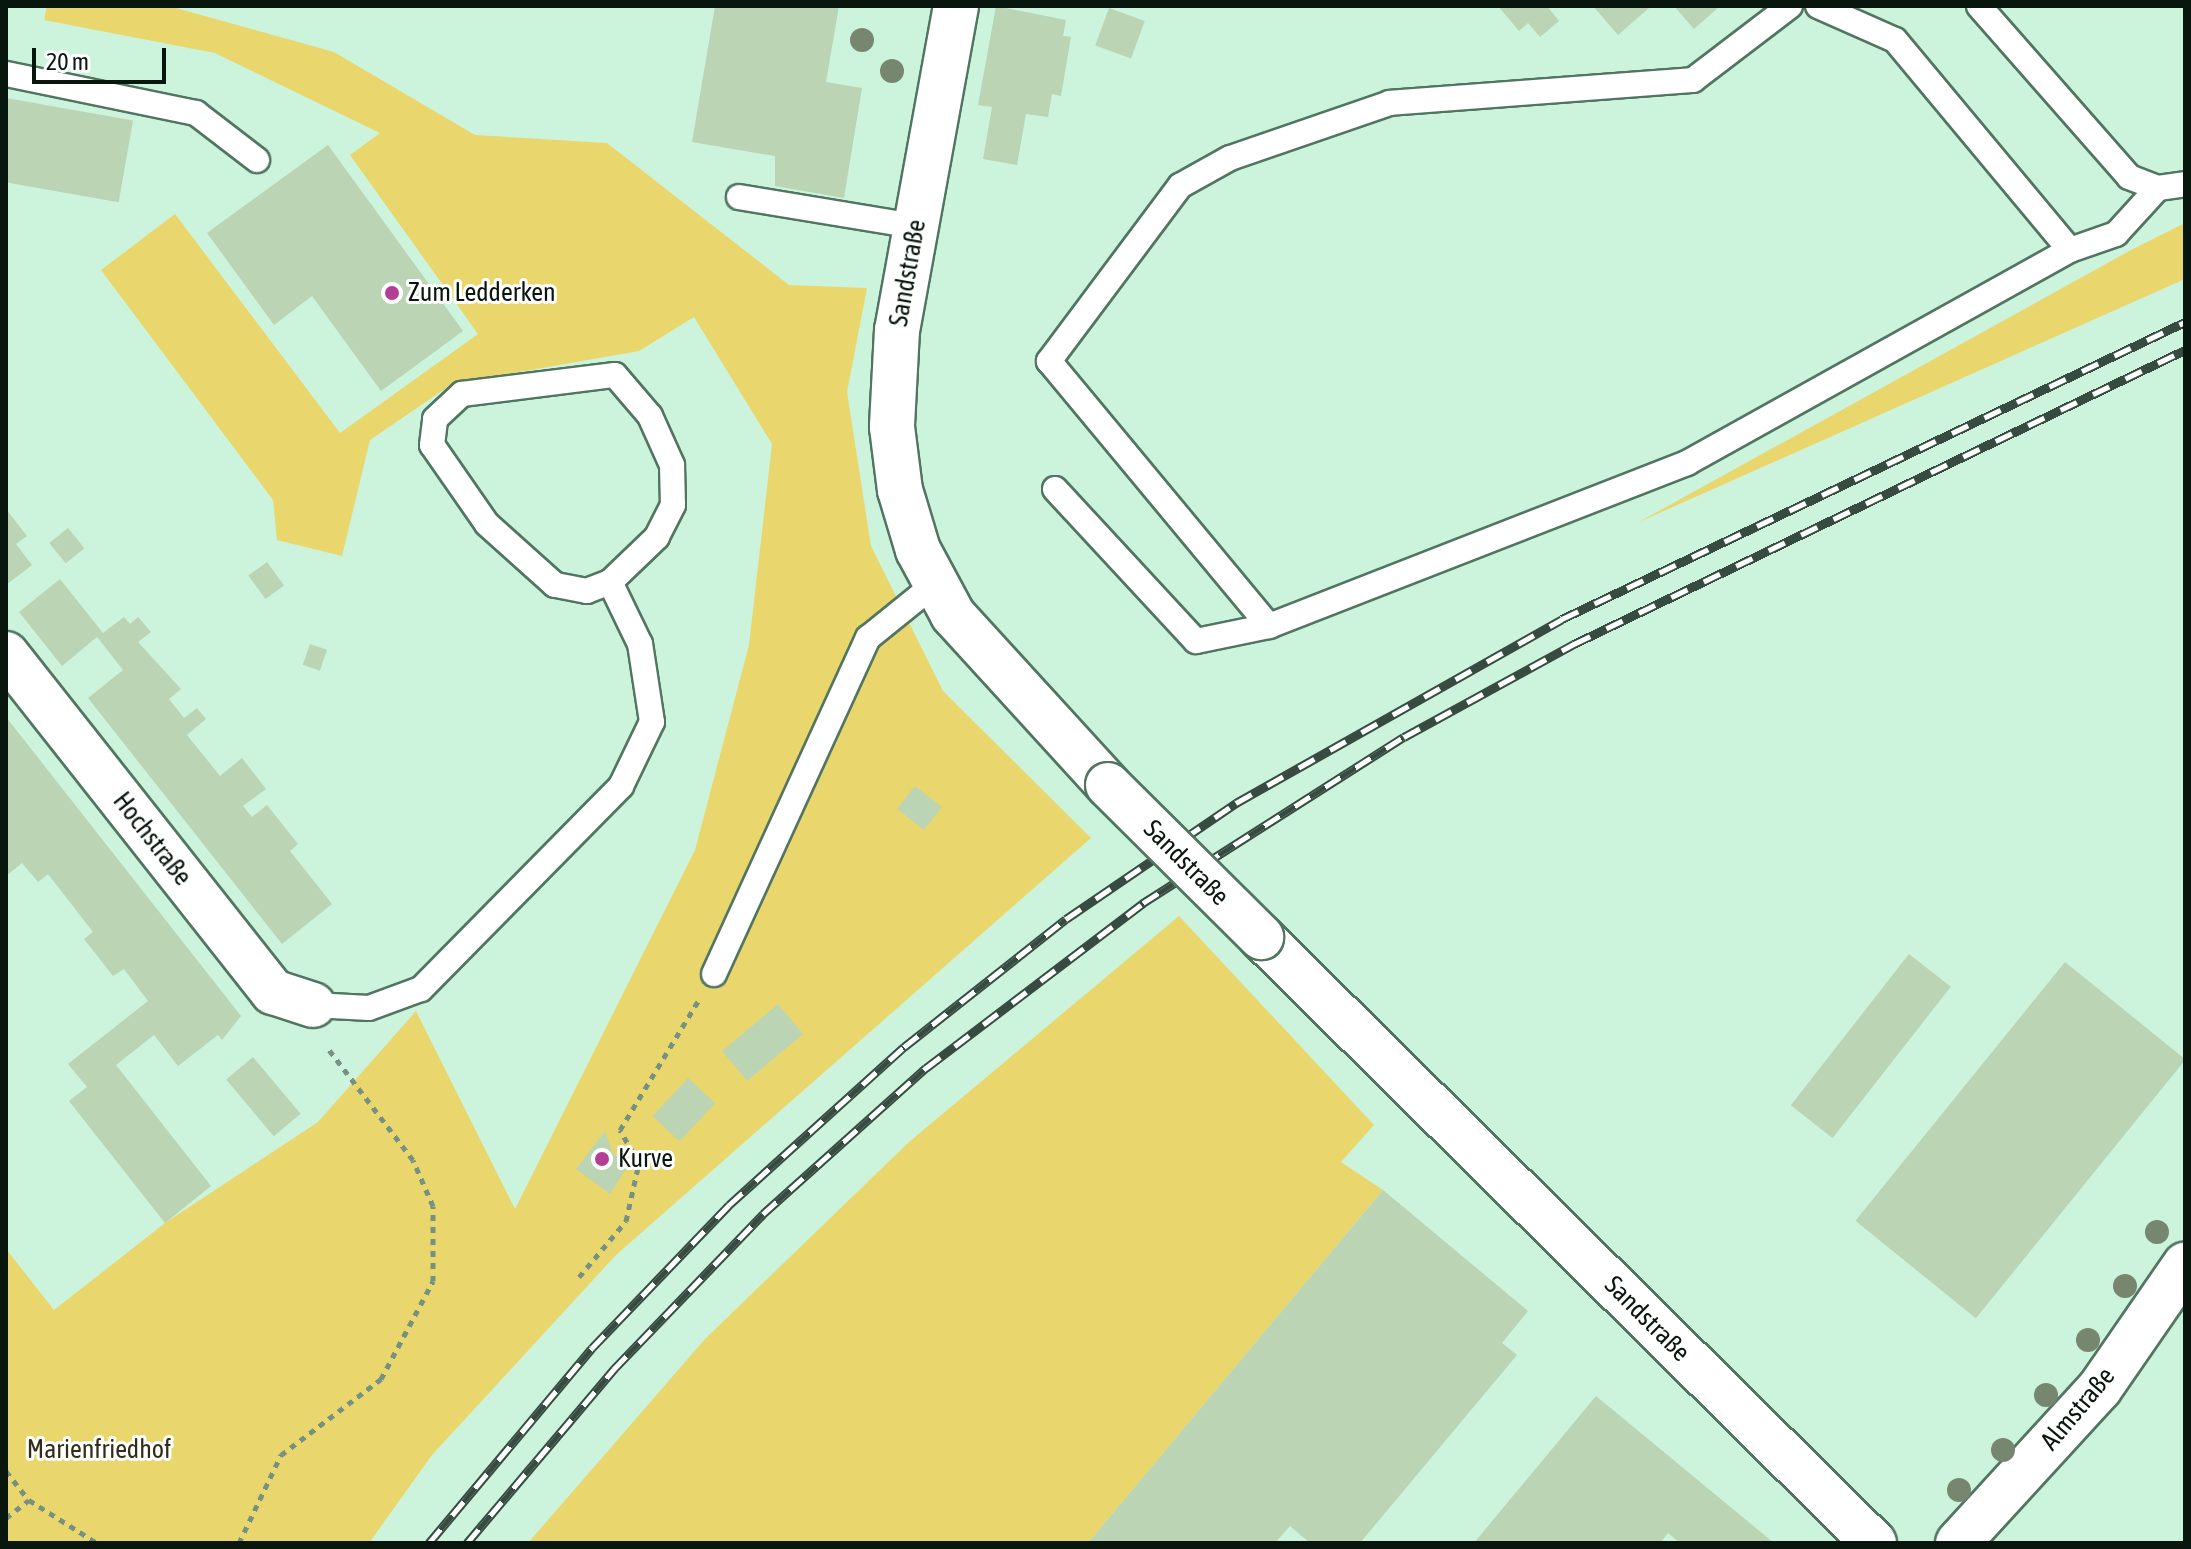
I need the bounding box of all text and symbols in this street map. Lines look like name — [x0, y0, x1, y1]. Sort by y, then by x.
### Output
scale bar — [36, 32, 170, 82]
text: 20 m — [46, 48, 89, 75]
street label: Sandstraße — [883, 217, 933, 329]
place label: Zum Ledderken — [408, 277, 556, 309]
marker: Zum Ledderken — [383, 284, 401, 302]
street label: Hochstraße — [106, 786, 198, 892]
street label: Sandstraße — [1137, 814, 1235, 912]
place label: Kurve — [618, 1143, 673, 1175]
marker: Kurve — [593, 1150, 611, 1168]
street label: Sandstraße — [1598, 1270, 1696, 1368]
street label: Almstraße — [2034, 1361, 2122, 1457]
park label: Marienfriedhof — [27, 1434, 171, 1466]

